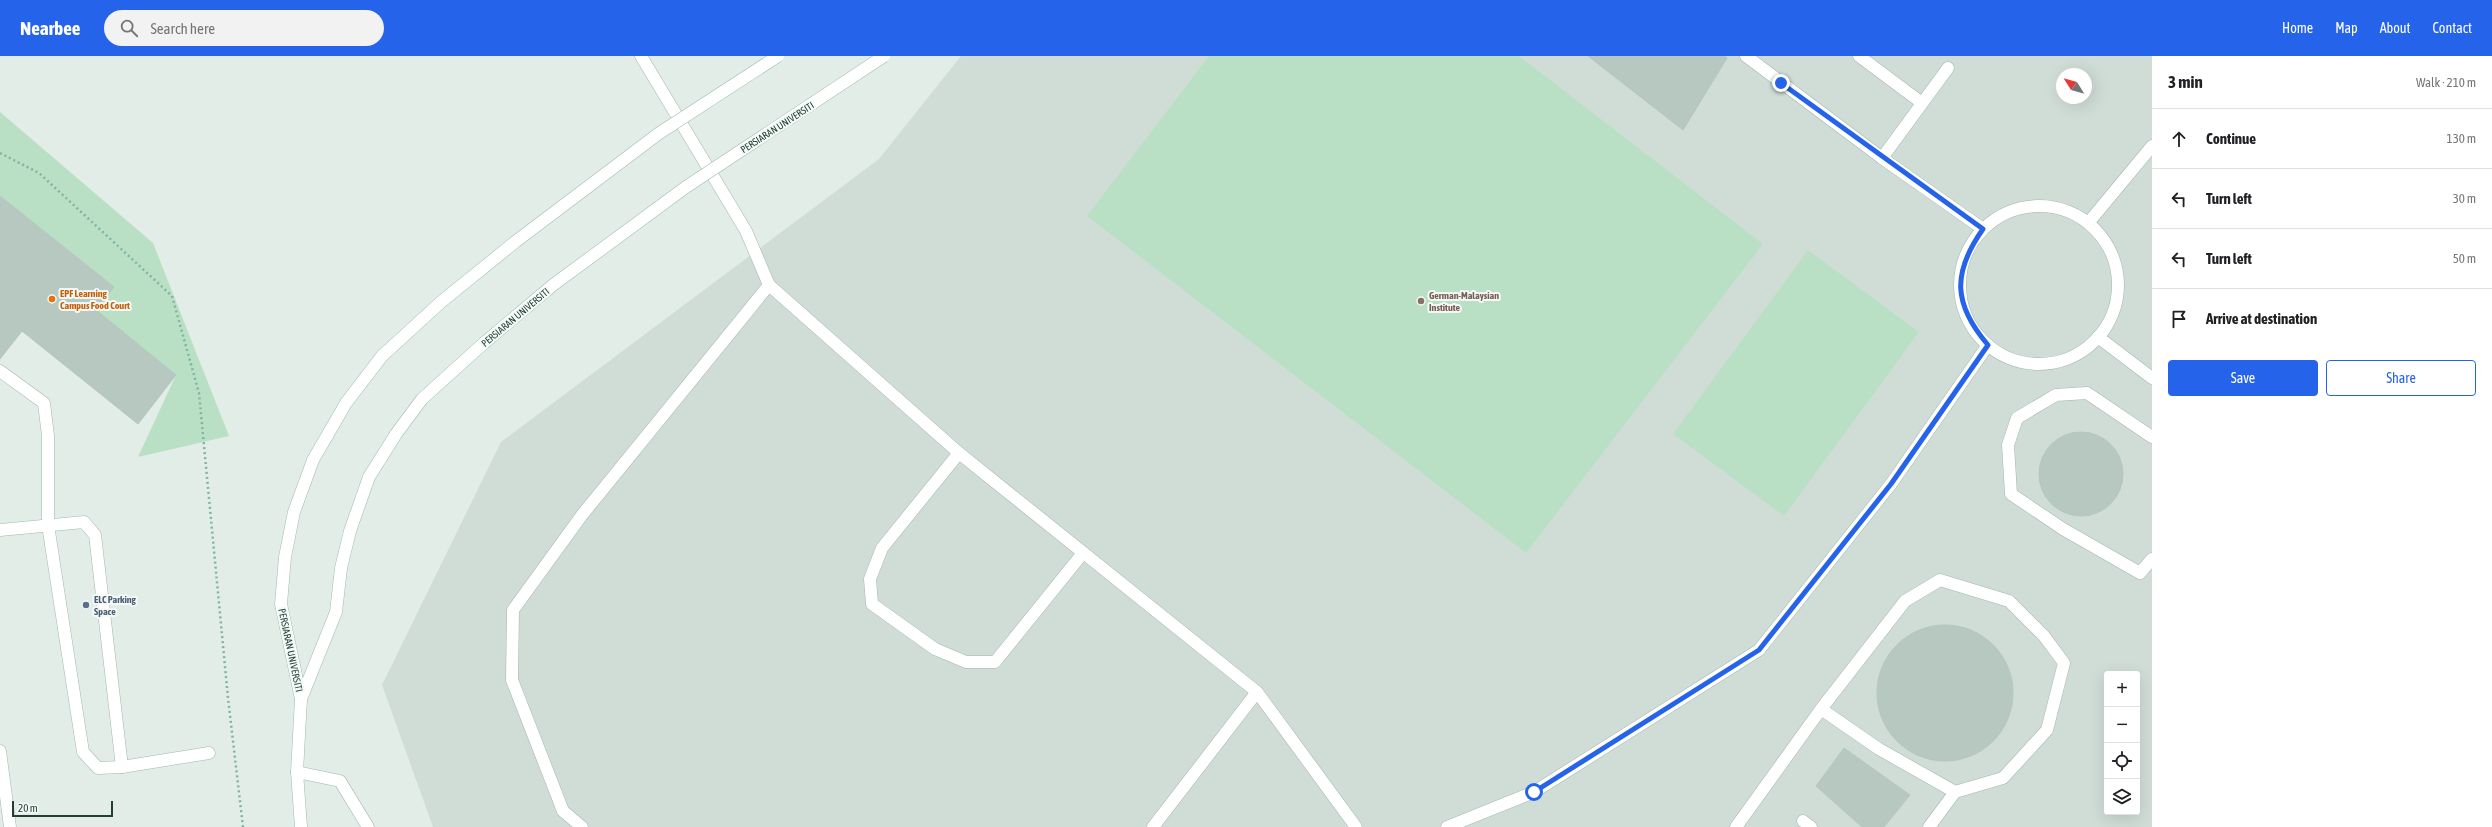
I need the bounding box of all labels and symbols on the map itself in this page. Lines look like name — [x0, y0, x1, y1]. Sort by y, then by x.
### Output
north arrow — [2056, 68, 2092, 104]
route end — [1772, 74, 1790, 92]
street label: PERSIARAN UNIVERSITI — [739, 100, 816, 155]
street label: PERSIARAN UNIVERSITI — [479, 286, 551, 349]
place label: EPF Learning Campus Food Court — [60, 288, 130, 311]
place label: German-Malaysian Institute — [1429, 290, 1499, 313]
marker: EPF Learning Campus Food Court — [47, 294, 57, 304]
marker: German-Malaysian Institute — [1416, 296, 1426, 306]
place label: ELC Parking Space — [94, 594, 137, 617]
marker: ELC Parking Space — [81, 600, 91, 610]
street label: PERSIARAN UNIVERSITI — [276, 607, 305, 693]
route start — [1525, 783, 1543, 801]
scale bar — [12, 799, 113, 818]

